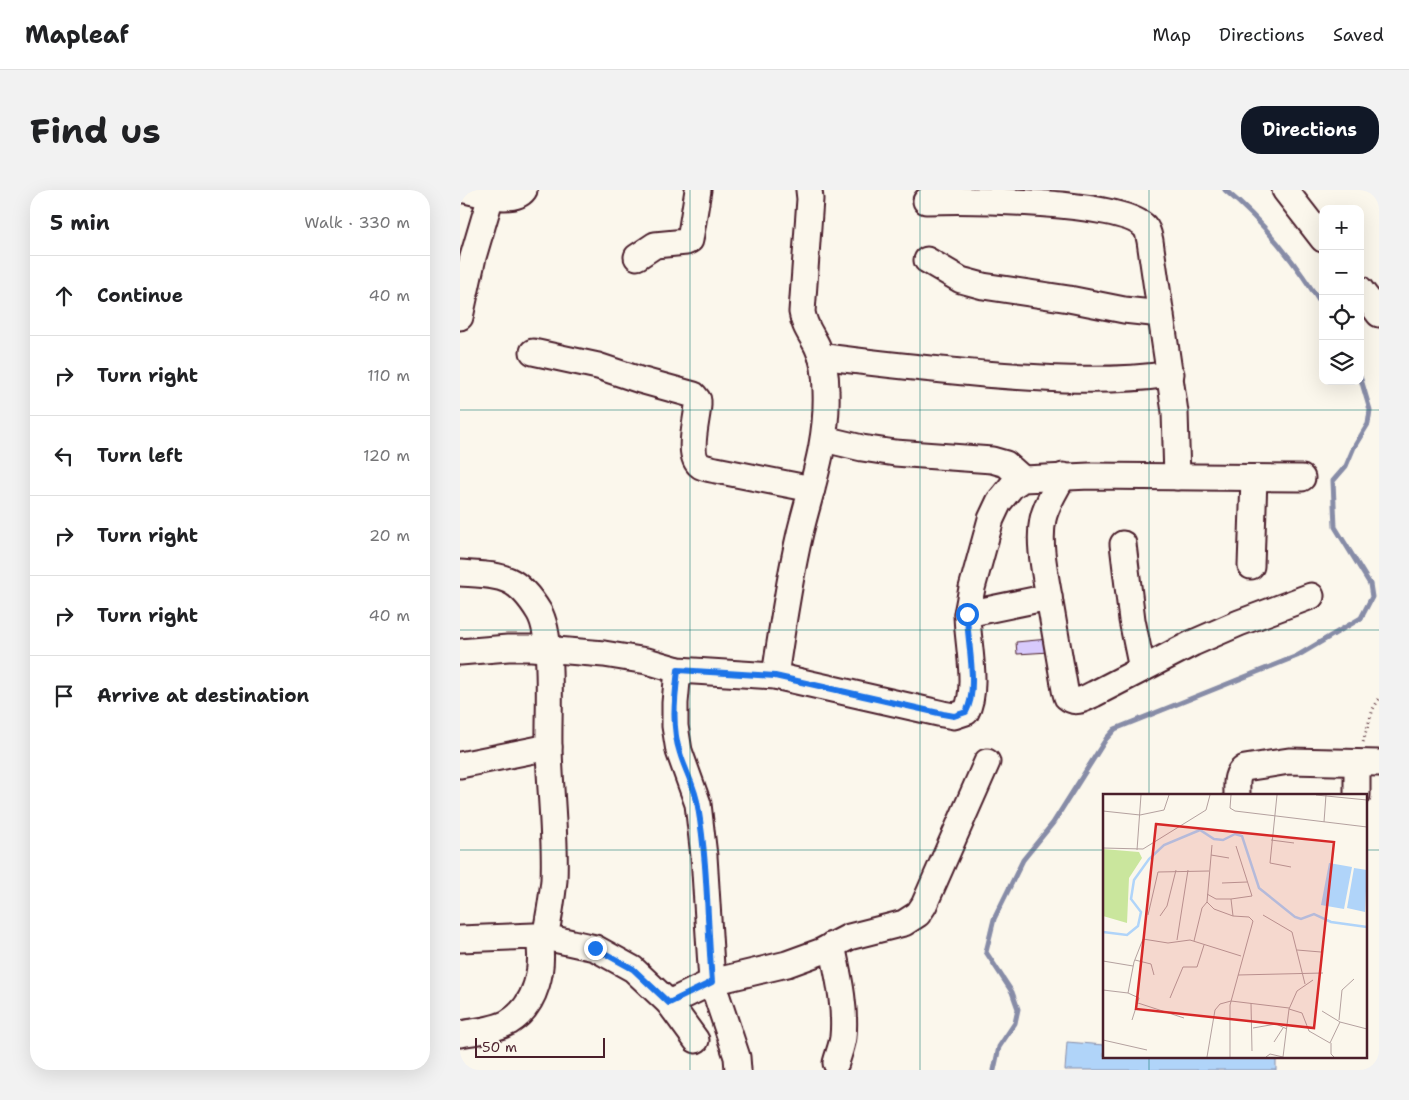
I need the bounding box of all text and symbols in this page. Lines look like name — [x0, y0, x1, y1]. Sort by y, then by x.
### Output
text: Mapleaf — [25, 19, 129, 51]
text: Map — [1153, 23, 1191, 47]
text: Directions — [1219, 23, 1305, 47]
text: Saved — [1333, 23, 1384, 47]
button: Directions — [1241, 106, 1379, 154]
text: Find us — [30, 107, 161, 154]
map controls — [1319, 205, 1364, 385]
button: + — [1319, 205, 1364, 250]
text: 5 min — [50, 209, 110, 237]
text: Walk · 330 m — [304, 212, 410, 233]
button: − — [1319, 250, 1364, 295]
icon: ahead — [50, 282, 78, 310]
text: Continue — [97, 283, 183, 308]
text: 40 m — [368, 285, 410, 306]
button: locate — [1319, 295, 1364, 340]
button: layers — [1319, 340, 1364, 385]
icon: right — [50, 362, 78, 390]
text: Turn right — [97, 363, 198, 388]
text: 110 m — [367, 365, 410, 386]
icon: left — [50, 442, 78, 470]
text: Turn left — [97, 443, 183, 468]
text: 120 m — [363, 445, 410, 466]
icon: right — [50, 522, 78, 550]
text: Turn right — [97, 523, 198, 548]
text: 20 m — [369, 525, 410, 546]
icon: right — [50, 602, 78, 630]
text: Turn right — [97, 603, 198, 628]
route start — [956, 603, 979, 626]
text: 40 m — [368, 605, 410, 626]
icon: arrive — [50, 682, 78, 710]
text: Arrive at destination — [97, 683, 309, 708]
inset map — [1103, 794, 1366, 1058]
route end — [584, 937, 607, 960]
scale bar — [475, 1035, 605, 1058]
text: 50 m — [482, 1038, 517, 1056]

